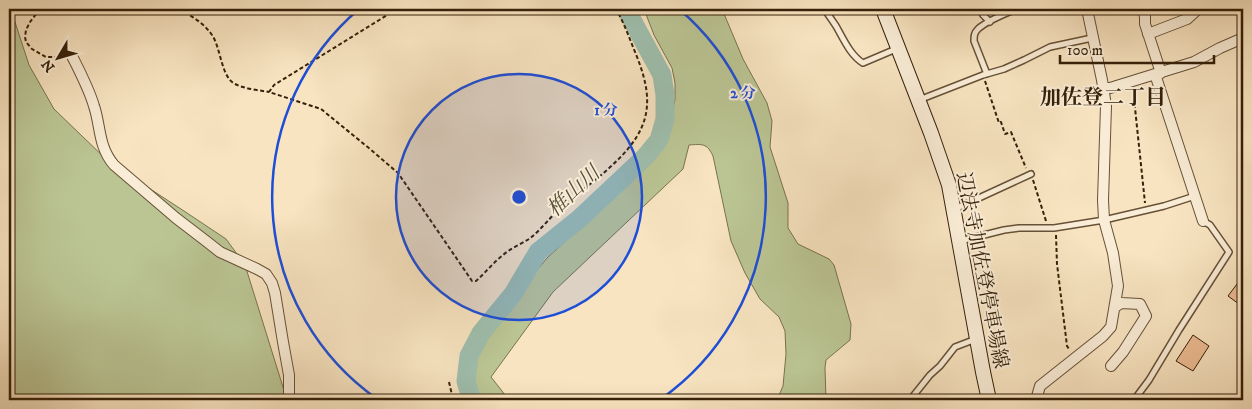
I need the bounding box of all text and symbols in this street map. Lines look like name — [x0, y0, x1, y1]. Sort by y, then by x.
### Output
north arrow — [32, 32, 82, 82]
scale bar — [1060, 32, 1213, 64]
text: 100 m — [1067, 41, 1103, 60]
text: N — [38, 55, 59, 75]
text: 2 分 — [730, 84, 756, 103]
district label: 加佐登二丁目 — [1040, 85, 1166, 111]
text: 1 分 — [594, 101, 618, 120]
water label: 椎山川 — [542, 159, 607, 223]
street label: 辺法寺加佐登停車場線 — [950, 170, 1013, 371]
centre of rings — [510, 188, 528, 206]

